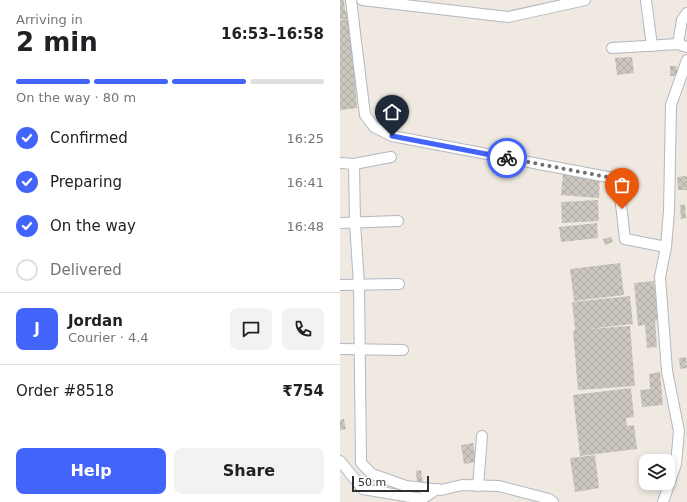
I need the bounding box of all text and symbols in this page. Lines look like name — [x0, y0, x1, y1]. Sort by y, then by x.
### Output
text: Arriving in — [16, 12, 83, 27]
text: 16:53–16:58 — [221, 25, 324, 43]
text: 2 min — [16, 27, 98, 57]
text: On the way · 80 m — [16, 90, 136, 105]
pin — [375, 95, 409, 136]
icon: home — [381, 101, 403, 123]
icon: check — [16, 127, 38, 149]
text: Confirmed — [50, 129, 128, 147]
text: 16:25 — [287, 131, 324, 146]
courier — [487, 138, 527, 178]
icon: bike — [496, 147, 518, 169]
pin — [605, 168, 639, 209]
icon: check — [16, 171, 38, 193]
text: Preparing — [50, 173, 122, 191]
icon: bag — [611, 174, 633, 196]
text: 16:41 — [287, 175, 324, 190]
icon: check — [16, 215, 38, 237]
text: On the way — [50, 217, 136, 235]
text: 16:48 — [287, 219, 324, 234]
text: Delivered — [50, 261, 122, 279]
button: chat — [230, 308, 272, 350]
button: phone — [282, 308, 324, 350]
text: Jordan — [68, 312, 123, 330]
text: J — [34, 320, 40, 338]
text: Courier · 4.4 — [68, 330, 149, 345]
text: Order #8518 — [16, 382, 114, 400]
text: ₹754 — [282, 382, 324, 400]
button: Help — [16, 448, 166, 494]
button: Share — [174, 448, 324, 494]
map controls — [639, 454, 675, 490]
button: layers — [639, 454, 675, 490]
scale bar — [352, 474, 429, 493]
text: 50 m — [358, 476, 386, 489]

